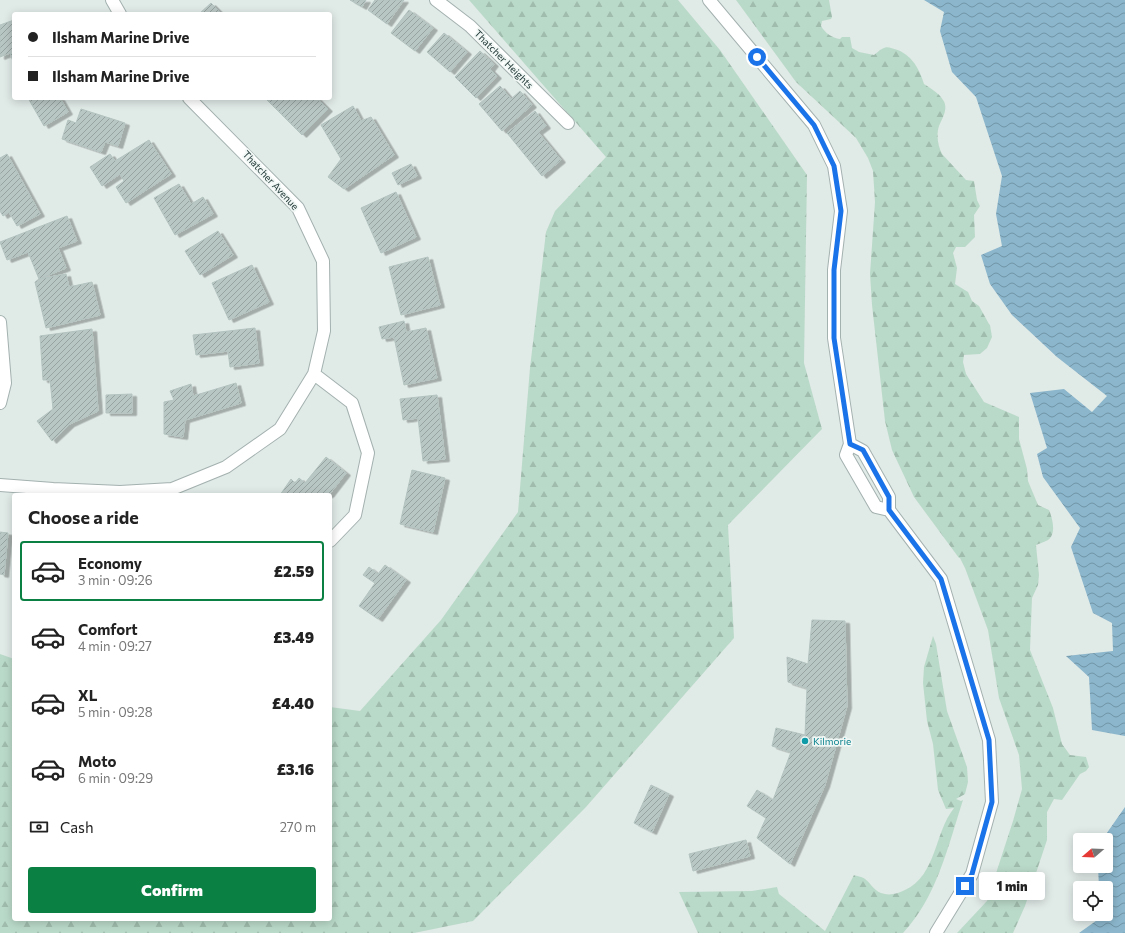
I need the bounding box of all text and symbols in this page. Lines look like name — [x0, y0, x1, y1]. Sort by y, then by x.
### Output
street label: Thatcher Heights — [472, 27, 536, 91]
text: Ilsham Marine Drive — [52, 28, 189, 46]
route start — [748, 48, 766, 66]
text: Ilsham Marine Drive — [52, 67, 189, 85]
street label: Thatcher Avenue — [240, 148, 302, 212]
text: Choose a ride — [28, 506, 139, 528]
icon: car — [30, 553, 66, 589]
text: Economy — [78, 554, 142, 572]
text: £2.59 — [274, 562, 314, 580]
text: 3 min · 09:26 — [78, 572, 153, 588]
icon: car — [30, 619, 66, 655]
text: Comfort — [78, 620, 138, 638]
text: £3.49 — [273, 628, 314, 646]
text: 4 min · 09:27 — [78, 638, 152, 654]
icon: car — [30, 685, 66, 721]
text: XL — [78, 686, 97, 704]
text: £4.40 — [272, 694, 314, 712]
text: 5 min · 09:28 — [78, 704, 153, 720]
place label: Kilmorie — [813, 735, 851, 747]
marker: Kilmorie — [800, 736, 810, 746]
icon: car — [30, 751, 66, 787]
text: Moto — [78, 752, 117, 770]
text: £3.16 — [277, 760, 314, 778]
text: 6 min · 09:29 — [78, 770, 153, 786]
icon: cash — [28, 816, 50, 838]
text: Cash — [60, 818, 94, 836]
text: 270 m — [280, 819, 316, 835]
north arrow — [1073, 833, 1113, 873]
map controls — [1073, 833, 1113, 921]
button: Confirm — [28, 867, 316, 913]
callout: 1 min — [979, 872, 1045, 900]
route end — [956, 877, 974, 895]
text: 1 min — [996, 878, 1028, 894]
button: locate — [1073, 881, 1113, 921]

